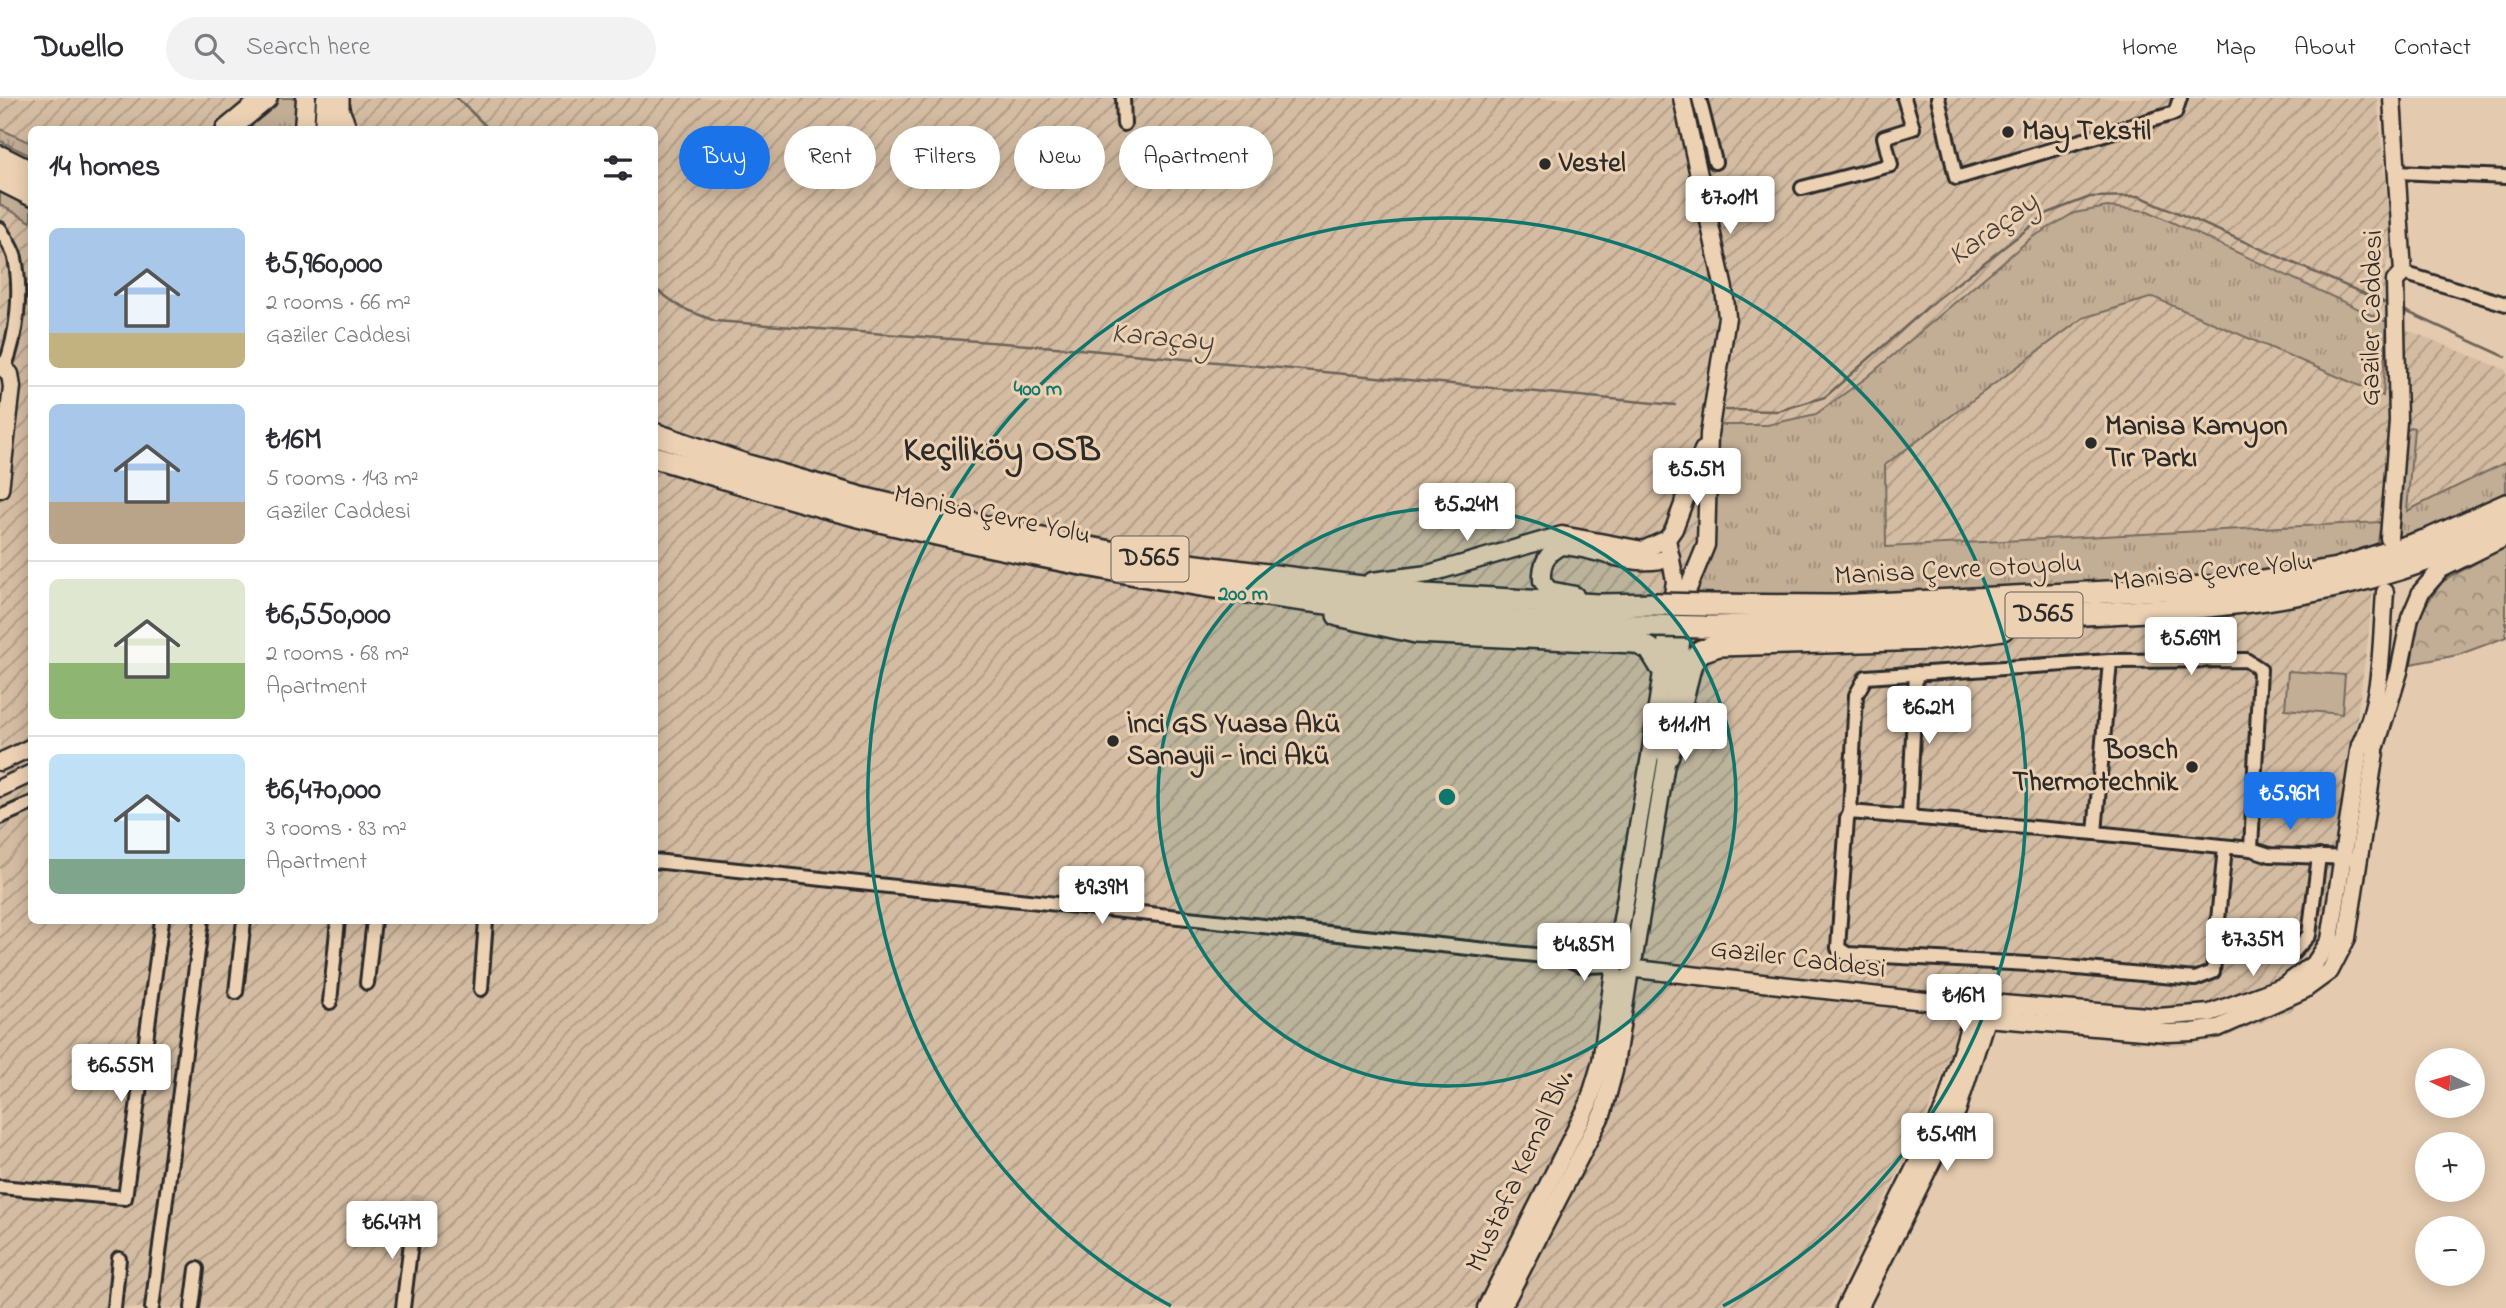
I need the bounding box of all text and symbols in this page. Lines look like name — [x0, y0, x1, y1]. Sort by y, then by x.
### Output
search box — [166, 17, 656, 80]
text: Dwello — [35, 24, 124, 72]
icon: search — [190, 29, 228, 67]
text: Search here — [246, 29, 370, 67]
text: Home — [2122, 31, 2178, 66]
text: Map — [2216, 31, 2256, 66]
text: About — [2294, 31, 2356, 66]
text: Contact — [2394, 31, 2471, 66]
place label: May Tekstil — [2022, 112, 2151, 153]
marker: May Tekstil — [2000, 124, 2016, 140]
chip: Buy — [679, 126, 770, 189]
chip: Rent — [784, 126, 876, 189]
chip: Filters — [890, 126, 1000, 189]
chip: New — [1014, 126, 1105, 189]
chip: Apartment — [1119, 126, 1273, 189]
place label: Vestel — [1558, 144, 1626, 185]
text: 14 homes — [49, 146, 160, 190]
icon: filters — [599, 149, 637, 187]
marker: Vestel — [1537, 156, 1553, 172]
pin: ₺7.01M — [1673, 176, 1787, 236]
text: ₺7.01M — [1702, 182, 1758, 215]
water label: Karaçay — [1940, 182, 2049, 278]
street label: Gaziler Caddesi — [2351, 230, 2395, 406]
text: ₺5,960,000 — [266, 243, 383, 287]
icon: home — [105, 256, 189, 340]
text: 2 rooms · 66 m² — [266, 287, 411, 320]
water label: Karaçay — [1109, 313, 1215, 365]
text: Gaziler Caddesi — [266, 320, 411, 353]
text: 400 m — [1014, 375, 1062, 405]
place label: Manisa Kamyon Tır Parkı — [2105, 407, 2288, 480]
text: ₺16M — [266, 419, 322, 463]
district label: Keçiliköy OSB — [903, 426, 1101, 478]
icon: home — [105, 432, 189, 516]
marker: Manisa Kamyon Tır Parkı — [2083, 435, 2099, 451]
pin: ₺5.5M — [1648, 448, 1746, 508]
text: ₺5.5M — [1669, 454, 1725, 487]
text: 5 rooms · 143 m² — [266, 463, 419, 496]
street label: Manisa Çevre Yolu — [890, 475, 1094, 557]
pin: ₺5.24M — [1410, 484, 1524, 543]
text: ₺5.24M — [1435, 489, 1499, 522]
text: Gaziler Caddesi — [266, 496, 411, 529]
road number: D565 — [1112, 536, 1188, 582]
street label: Manisa Çevre Yolu — [2111, 542, 2315, 604]
street label: Manisa Çevre Otoyolu — [1833, 544, 2083, 598]
text: 200 m — [1217, 580, 1268, 610]
road number: D565 — [2006, 593, 2082, 638]
text: ₺6,550,000 — [266, 594, 391, 638]
icon: home — [105, 607, 189, 691]
pin: ₺5.69M — [2134, 618, 2248, 677]
text: ₺5.69M — [2161, 623, 2221, 656]
text: 2 rooms · 68 m² — [266, 638, 409, 671]
text: Apartment — [266, 671, 367, 704]
pin: ₺6.2M — [1880, 686, 1978, 746]
text: ₺6.2M — [1903, 692, 1955, 725]
pin: ₺11.1M — [1628, 704, 1742, 763]
place label: İnci GS Yuasa Akü Sanayii - İnci Akü — [1127, 705, 1340, 778]
text: ₺11.1M — [1659, 709, 1711, 742]
place label: Bosch Thermotechnik — [2012, 731, 2179, 804]
marker: İnci GS Yuasa Akü Sanayii - İnci Akü — [1105, 733, 1121, 749]
marker: Bosch Thermotechnik — [2184, 759, 2200, 775]
text: ₺6,470,000 — [266, 769, 381, 813]
pin: ₺5.96M — [2233, 772, 2347, 832]
text: ₺5.96M — [2260, 778, 2320, 811]
icon: home — [105, 782, 189, 866]
centre of rings — [1435, 785, 1459, 809]
text: 3 rooms · 83 m² — [266, 813, 407, 846]
text: Apartment — [266, 846, 367, 879]
pin: ₺9.39M — [1045, 866, 1159, 926]
text: ₺9.39M — [1075, 872, 1129, 905]
pin: ₺7.35M — [2196, 918, 2310, 978]
pin: ₺4.85M — [1527, 924, 1641, 983]
text: ₺7.35M — [2222, 924, 2284, 957]
text: ₺4.85M — [1553, 929, 1615, 962]
street label: Gaziler Caddesi — [1708, 929, 1888, 991]
pin: ₺16M — [1923, 974, 2005, 1034]
text: ₺16M — [1943, 980, 1985, 1013]
pin: ₺6.55M — [64, 1044, 178, 1104]
north arrow — [2415, 1048, 2485, 1118]
map controls — [2415, 1048, 2485, 1286]
text: ₺6.55M — [88, 1050, 154, 1083]
street label: Mustafa Kemal Blv. — [1456, 1063, 1586, 1279]
pin: ₺5.49M — [1890, 1114, 2004, 1173]
text: ₺5.49M — [1917, 1119, 1977, 1152]
button: + — [2415, 1132, 2485, 1202]
pin: ₺6.47M — [335, 1202, 449, 1261]
text: ₺6.47M — [362, 1207, 422, 1240]
button: − — [2415, 1216, 2485, 1286]

